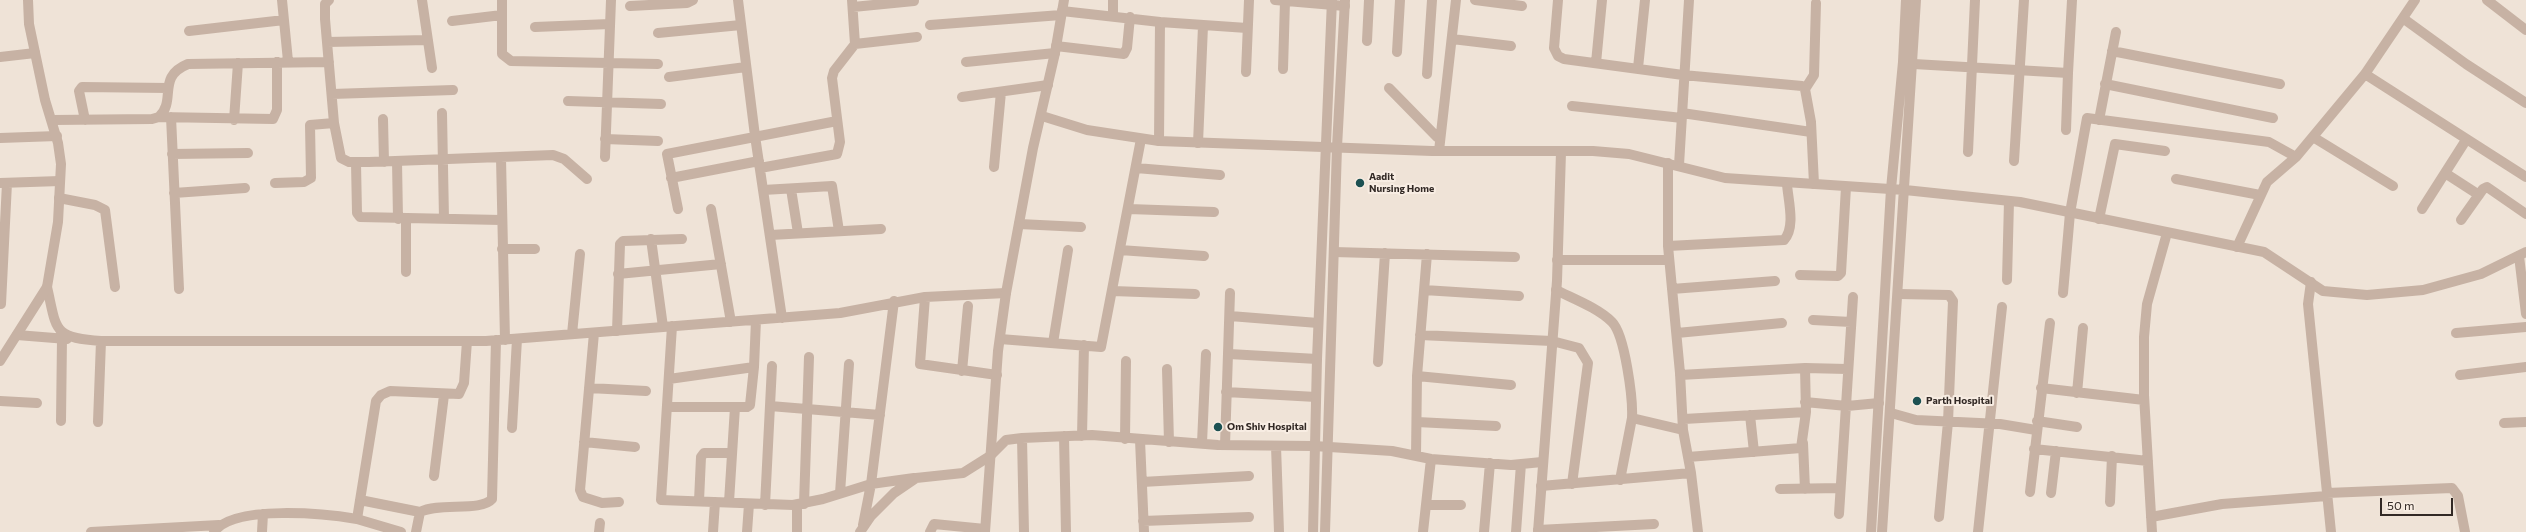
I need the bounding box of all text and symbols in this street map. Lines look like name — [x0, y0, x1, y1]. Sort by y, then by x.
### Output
place label: Aadit Nursing Home — [1369, 171, 1434, 194]
marker: Aadit Nursing Home — [1354, 177, 1366, 189]
marker: Parth Hospital — [1911, 395, 1923, 407]
place label: Parth Hospital — [1926, 395, 1993, 407]
marker: Om Shiv Hospital — [1212, 421, 1224, 433]
place label: Om Shiv Hospital — [1227, 421, 1307, 433]
scale bar — [2382, 490, 2455, 516]
text: 50 m — [2387, 498, 2415, 512]

